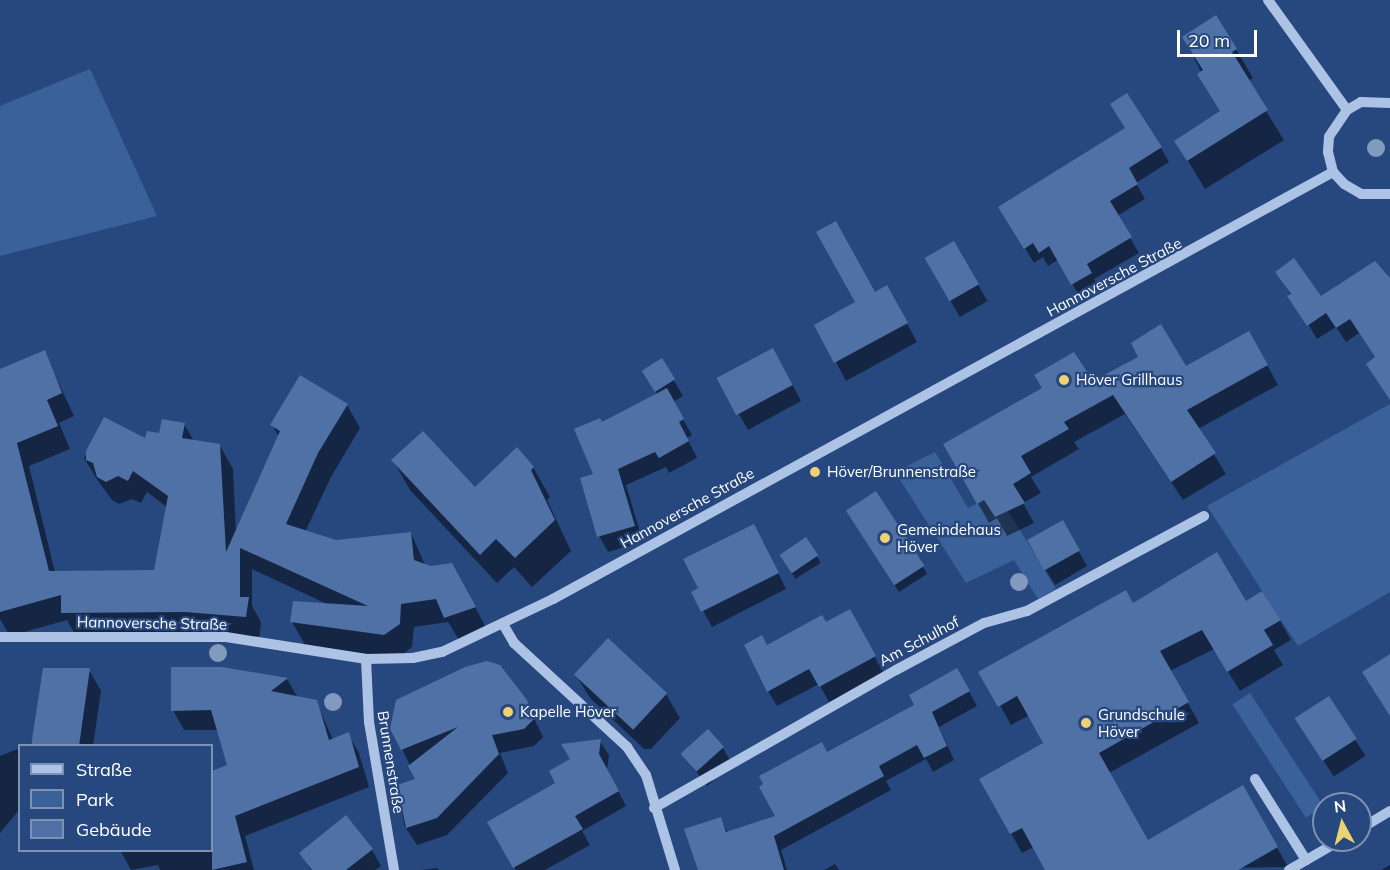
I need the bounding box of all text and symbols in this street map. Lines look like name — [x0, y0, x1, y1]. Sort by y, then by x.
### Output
scale bar — [1180, 18, 1260, 56]
text: 20 m — [1188, 29, 1230, 52]
street label: Hannoversche Straße — [1043, 234, 1185, 320]
place label: Höver Grillhaus — [1076, 371, 1182, 389]
marker: Höver Grillhaus — [1057, 373, 1071, 387]
place label: Höver/Brunnenstraße — [827, 463, 976, 481]
street label: Hannoversche Straße — [617, 464, 757, 552]
marker: Höver/Brunnenstraße — [808, 465, 822, 479]
place label: Gemeindehaus Höver — [897, 520, 1001, 555]
marker: Gemeindehaus Höver — [878, 531, 892, 545]
street label: Am Schulhof — [876, 612, 962, 670]
street label: Hannoversche Straße — [77, 613, 227, 633]
place label: Kapelle Höver — [520, 703, 616, 721]
marker: Kapelle Höver — [501, 705, 515, 719]
place label: Grundschule Höver — [1098, 705, 1185, 740]
street label: Brunnenstraße — [374, 709, 408, 815]
marker: Grundschule Höver — [1079, 716, 1093, 730]
legend — [18, 744, 213, 852]
text: Straße — [76, 758, 132, 781]
text: Park — [76, 788, 114, 811]
north arrow — [1312, 792, 1372, 852]
text: N — [1333, 795, 1347, 817]
text: Gebäude — [76, 818, 152, 841]

